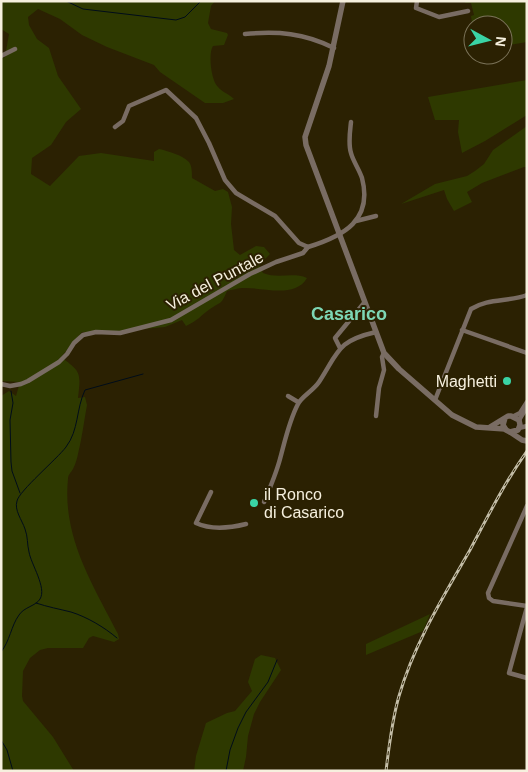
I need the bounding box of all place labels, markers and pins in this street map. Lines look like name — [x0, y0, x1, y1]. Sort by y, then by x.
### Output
place label: Maghetti — [436, 373, 497, 390]
marker: Maghetti — [501, 375, 513, 387]
place label: il Ronco di Casarico — [264, 486, 344, 521]
marker: il Ronco di Casarico — [248, 497, 260, 509]

